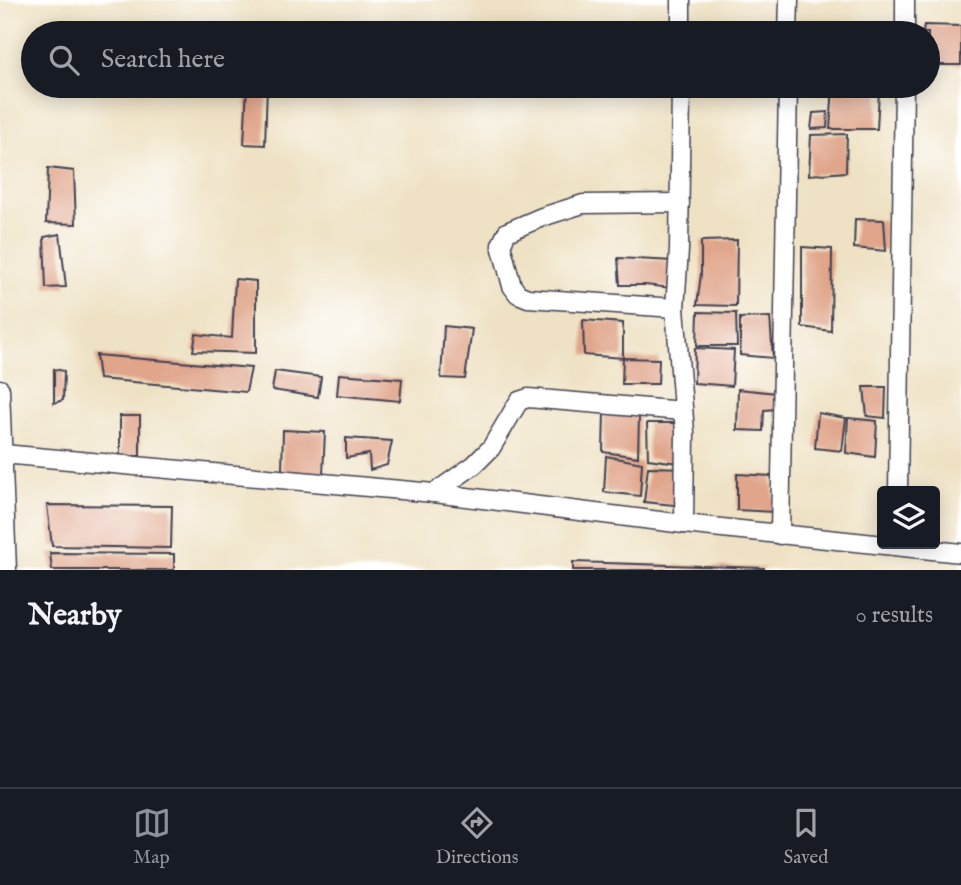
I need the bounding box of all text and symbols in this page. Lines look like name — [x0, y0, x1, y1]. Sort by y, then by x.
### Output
search box — [21, 21, 940, 98]
icon: search — [45, 41, 83, 79]
text: Search here — [101, 43, 225, 76]
map controls — [877, 486, 940, 549]
button: layers — [877, 486, 940, 549]
text: Nearby — [28, 597, 121, 635]
text: 0 results — [855, 601, 933, 630]
tab: Map — [133, 804, 171, 870]
tab: Directions — [436, 804, 518, 870]
tab: Saved — [783, 804, 828, 870]

